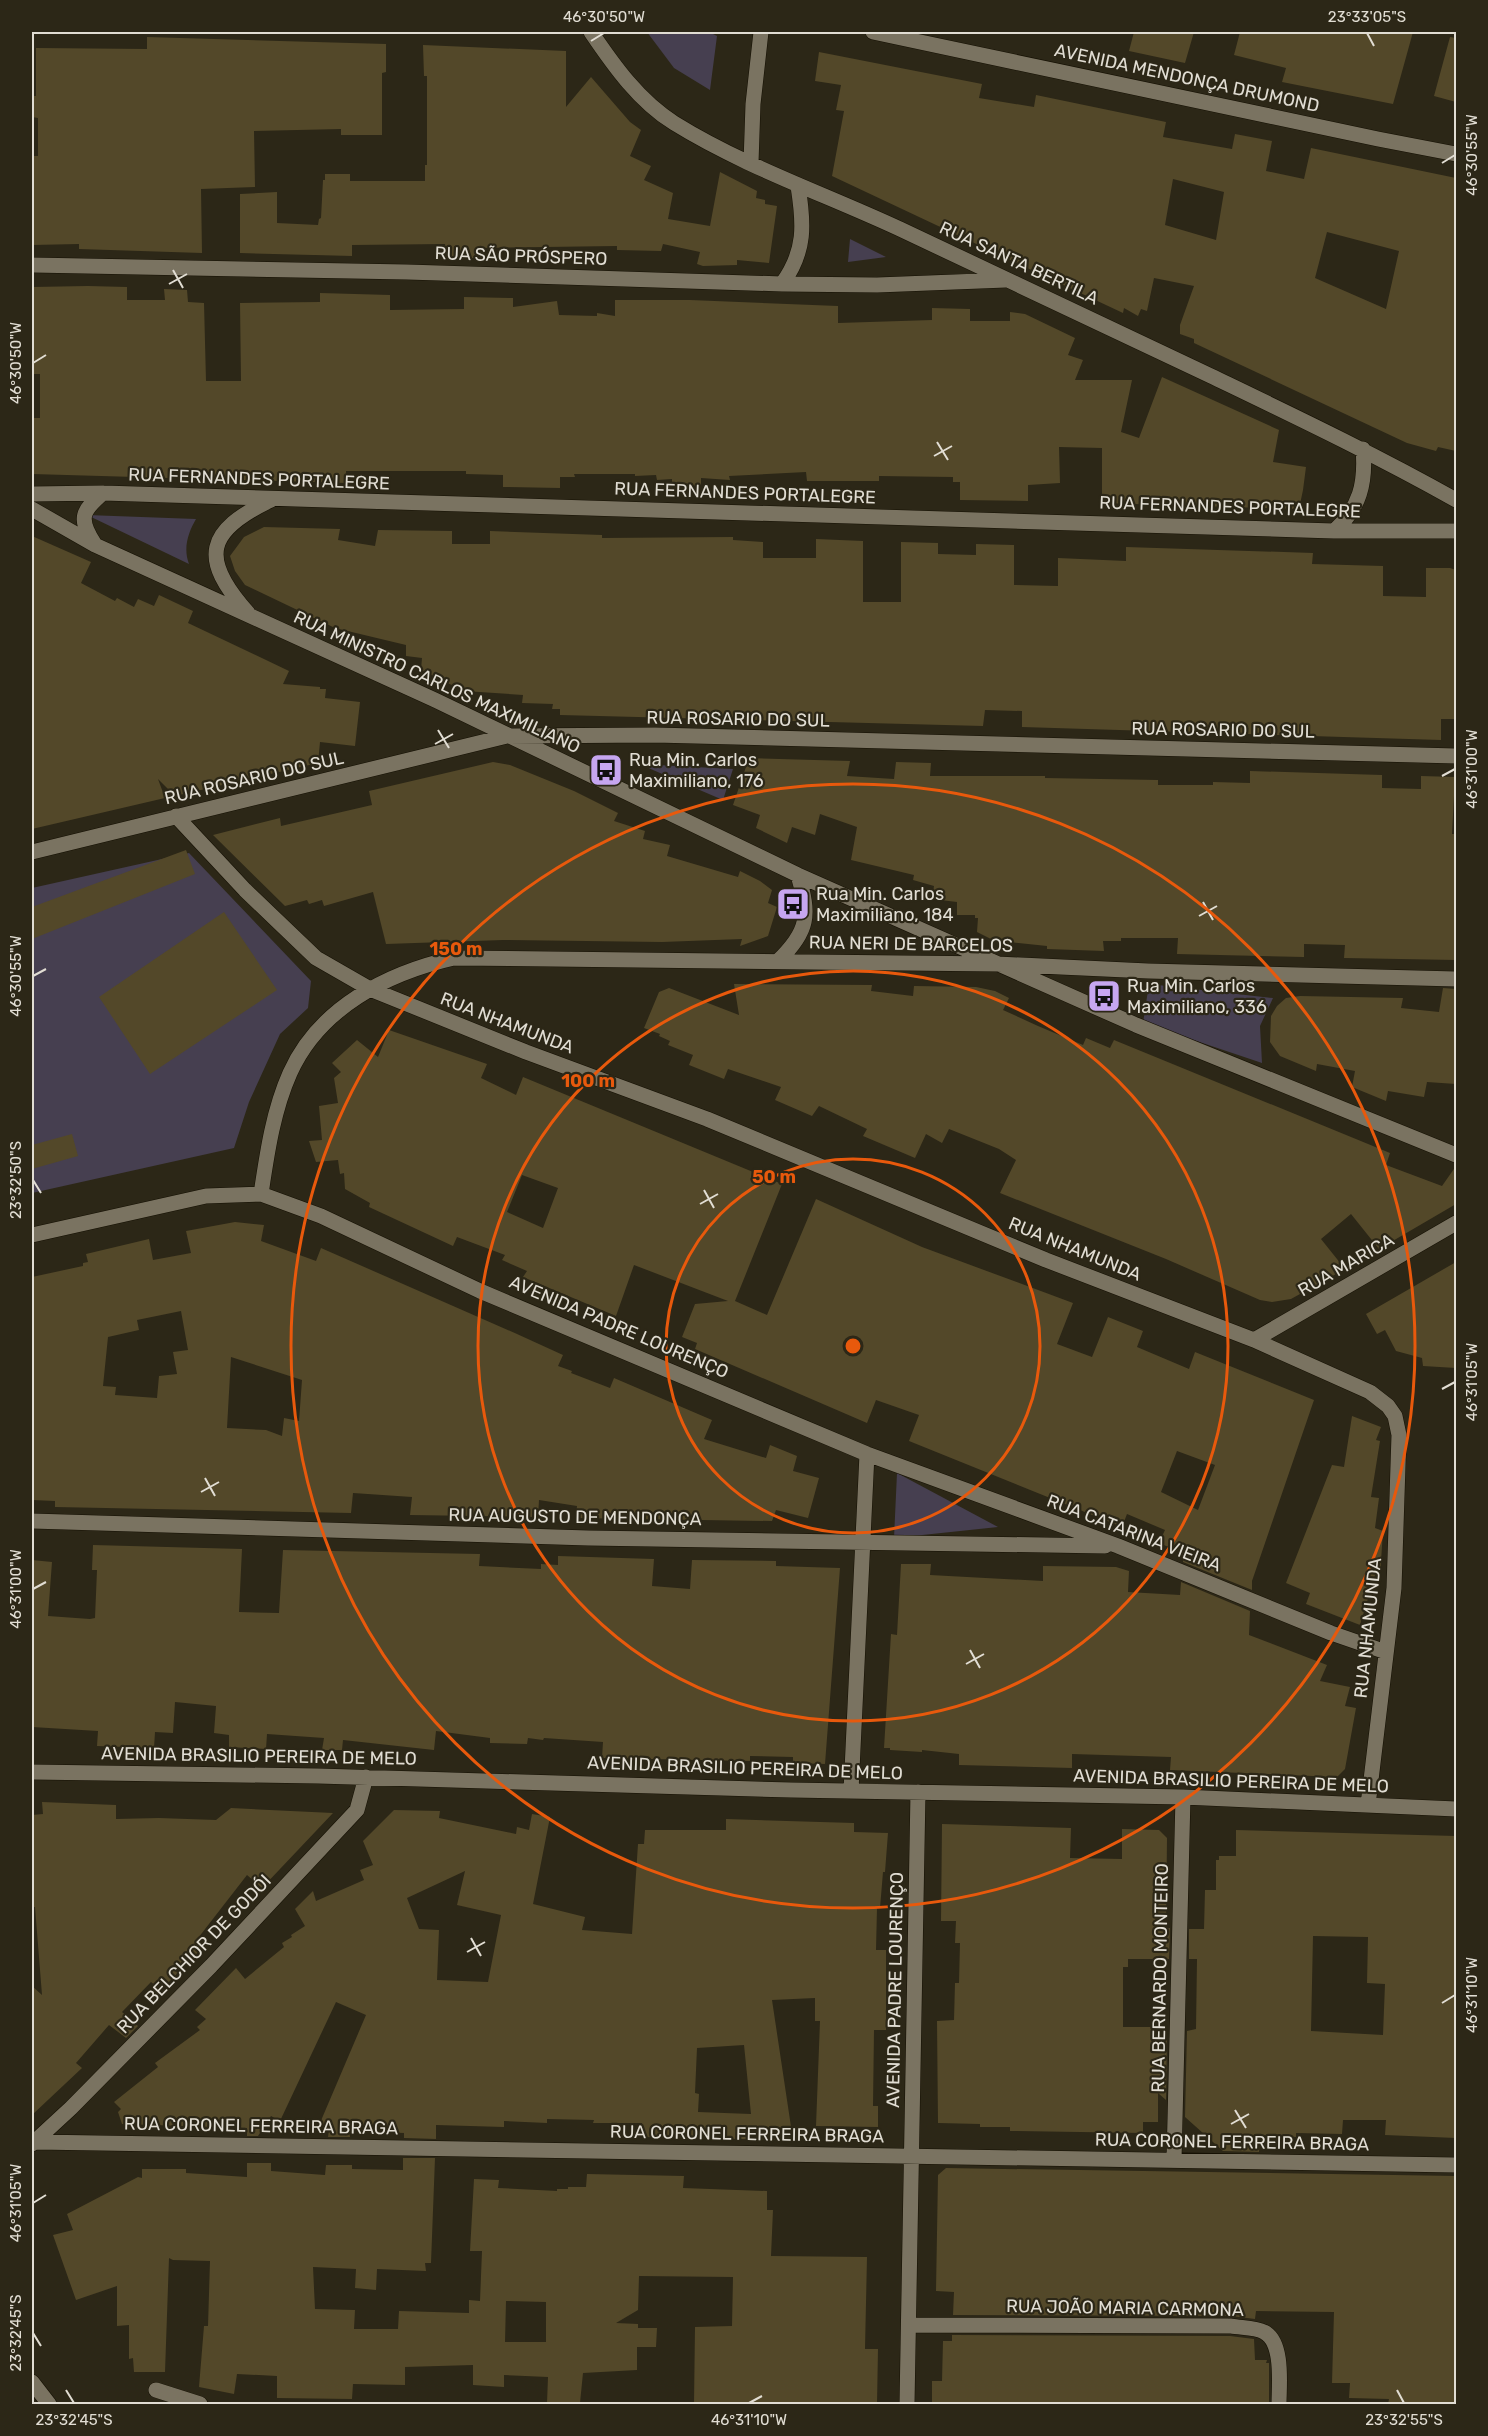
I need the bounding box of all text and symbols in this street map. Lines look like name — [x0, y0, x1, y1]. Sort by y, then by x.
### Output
text: 46°30'50"W — [563, 8, 645, 26]
text: 23°33'05"S — [1328, 8, 1406, 26]
street label: AVENIDA MENDONÇA DRUMOND — [1052, 39, 1322, 117]
text: 46°30'55"W — [1463, 114, 1481, 196]
street label: RUA SANTA BERTILA — [936, 216, 1102, 310]
street label: RUA SÃO PRÓSPERO — [434, 242, 608, 270]
text: 46°30'50"W — [7, 322, 25, 404]
street label: RUA FERNANDES PORTALEGRE — [128, 463, 390, 495]
street label: RUA FERNANDES PORTALEGRE — [614, 477, 876, 509]
street label: RUA FERNANDES PORTALEGRE — [1099, 491, 1361, 523]
street label: RUA MINISTRO CARLOS MAXIMILIANO — [290, 606, 584, 758]
street label: RUA ROSARIO DO SUL — [646, 706, 830, 732]
street label: RUA ROSARIO DO SUL — [1131, 717, 1315, 743]
text: 46°31'00"W — [1463, 729, 1481, 809]
street label: RUA ROSARIO DO SUL — [162, 747, 346, 809]
place label: Rua Min. Carlos Maximiliano, 176 — [629, 749, 764, 792]
bus stop icon: Rua Min. Carlos Maximiliano, 176 — [588, 752, 624, 788]
place label: Rua Min. Carlos Maximiliano, 184 — [816, 883, 954, 926]
bus stop icon: Rua Min. Carlos Maximiliano, 184 — [775, 886, 811, 922]
street label: RUA NERI DE BARCELOS — [809, 931, 1013, 957]
text: 46°30'55"W — [7, 935, 25, 1017]
text: 150 m — [429, 938, 483, 960]
place label: Rua Min. Carlos Maximiliano, 336 — [1127, 975, 1267, 1018]
bus stop icon: Rua Min. Carlos Maximiliano, 336 — [1086, 978, 1122, 1014]
street label: RUA NHAMUNDA — [437, 987, 577, 1059]
text: 100 m — [561, 1070, 615, 1092]
text: 23°32'50"S — [7, 1141, 25, 1219]
text: 50 m — [752, 1166, 796, 1188]
street label: RUA NHAMUNDA — [1005, 1212, 1145, 1286]
street label: RUA MARICA — [1294, 1229, 1398, 1301]
street label: AVENIDA PADRE LOURENÇO — [506, 1271, 732, 1383]
centre of rings — [843, 1336, 863, 1356]
text: 46°31'05"W — [1463, 1343, 1481, 1421]
street label: RUA CATARINA VIEIRA — [1044, 1490, 1224, 1576]
street label: RUA AUGUSTO DE MENDONÇA — [448, 1504, 702, 1530]
text: 46°31'00"W — [7, 1549, 25, 1629]
street label: RUA NHAMUNDA — [1350, 1557, 1386, 1699]
street label: AVENIDA BRASILIO PEREIRA DE MELO — [101, 1742, 417, 1770]
street label: AVENIDA BRASILIO PEREIRA DE MELO — [587, 1751, 903, 1785]
street label: AVENIDA BRASILIO PEREIRA DE MELO — [1073, 1764, 1389, 1798]
street label: RUA BERNARDO MONTEIRO — [1147, 1863, 1173, 2093]
street label: RUA BELCHIOR DE GODÓI — [112, 1870, 276, 2038]
street label: AVENIDA PADRE LOURENÇO — [882, 1872, 908, 2108]
text: 46°31'10"W — [1463, 1957, 1481, 2033]
street label: RUA CORONEL FERREIRA BRAGA — [124, 2113, 398, 2139]
street label: RUA CORONEL FERREIRA BRAGA — [610, 2121, 884, 2147]
street label: RUA CORONEL FERREIRA BRAGA — [1095, 2129, 1369, 2155]
text: 46°31'05"W — [7, 2164, 25, 2242]
text: 23°32'45"S — [7, 2294, 25, 2372]
street label: RUA JOÃO MARIA CARMONA — [1006, 2295, 1244, 2321]
text: 23°32'45"S — [35, 2411, 113, 2429]
text: 46°31'10"W — [711, 2411, 787, 2429]
text: 23°32'55"S — [1365, 2411, 1443, 2429]

